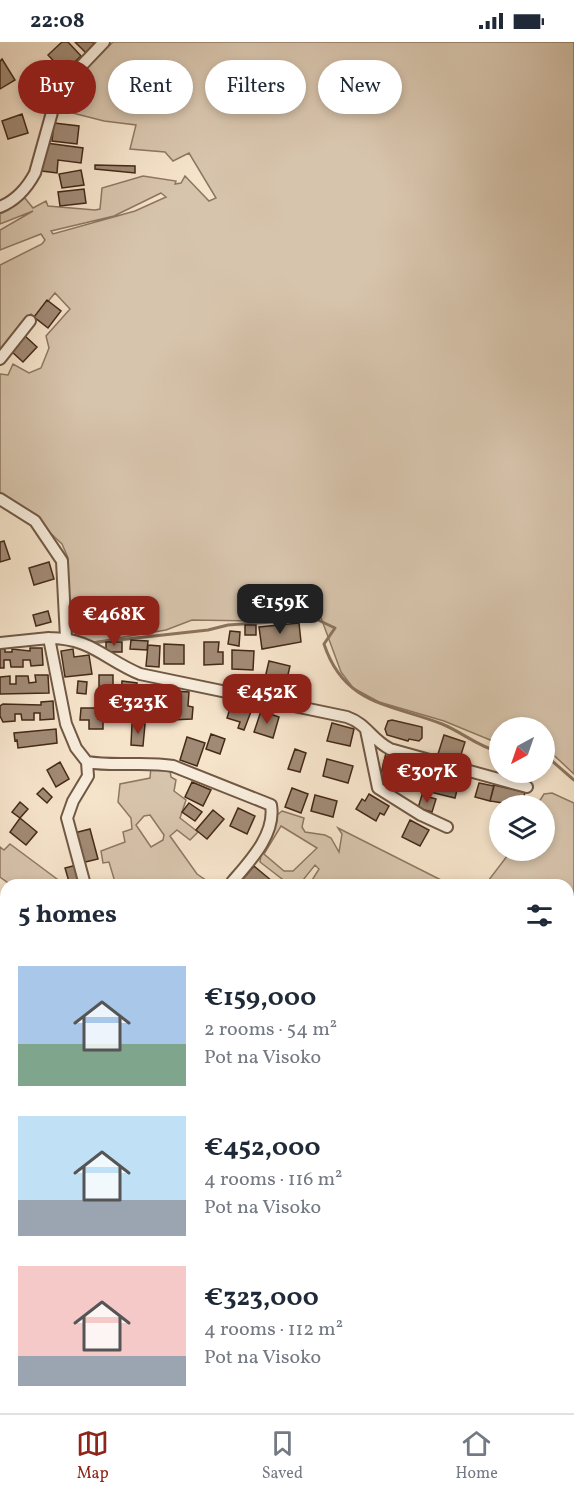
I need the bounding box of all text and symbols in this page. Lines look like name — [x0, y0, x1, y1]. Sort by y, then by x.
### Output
text: 22:08 — [30, 6, 85, 37]
chip: Buy — [18, 60, 96, 114]
chip: Rent — [108, 60, 193, 114]
chip: Filters — [205, 60, 306, 114]
chip: New — [318, 60, 402, 114]
pin: €159K — [238, 584, 322, 635]
text: €159K — [251, 589, 309, 617]
pin: €468K — [72, 596, 156, 647]
text: €468K — [82, 601, 146, 629]
pin: €452K — [225, 674, 309, 725]
text: €452K — [236, 679, 298, 707]
pin: €323K — [96, 684, 180, 735]
text: €323K — [108, 689, 168, 717]
north arrow — [489, 717, 555, 783]
map controls — [489, 717, 555, 861]
pin: €307K — [385, 753, 469, 804]
text: €307K — [397, 758, 458, 786]
button: layers — [489, 795, 555, 861]
text: 5 homes — [18, 897, 117, 933]
icon: filters — [523, 899, 556, 932]
text: €159,000 — [204, 980, 316, 1016]
icon: home — [66, 990, 138, 1062]
text: 2 rooms · 54 m² — [204, 1016, 337, 1044]
text: Pot na Visoko — [204, 1044, 321, 1072]
text: €452,000 — [204, 1130, 321, 1166]
icon: home — [66, 1140, 138, 1212]
text: 4 rooms · 116 m² — [204, 1166, 343, 1194]
text: Pot na Visoko — [204, 1194, 321, 1222]
text: €323,000 — [204, 1280, 319, 1316]
icon: home — [66, 1290, 138, 1362]
text: 4 rooms · 112 m² — [204, 1316, 343, 1344]
text: Pot na Visoko — [204, 1344, 321, 1372]
tab: Map — [76, 1427, 109, 1485]
tab: Saved — [262, 1427, 303, 1485]
tab: Home — [455, 1427, 498, 1485]

